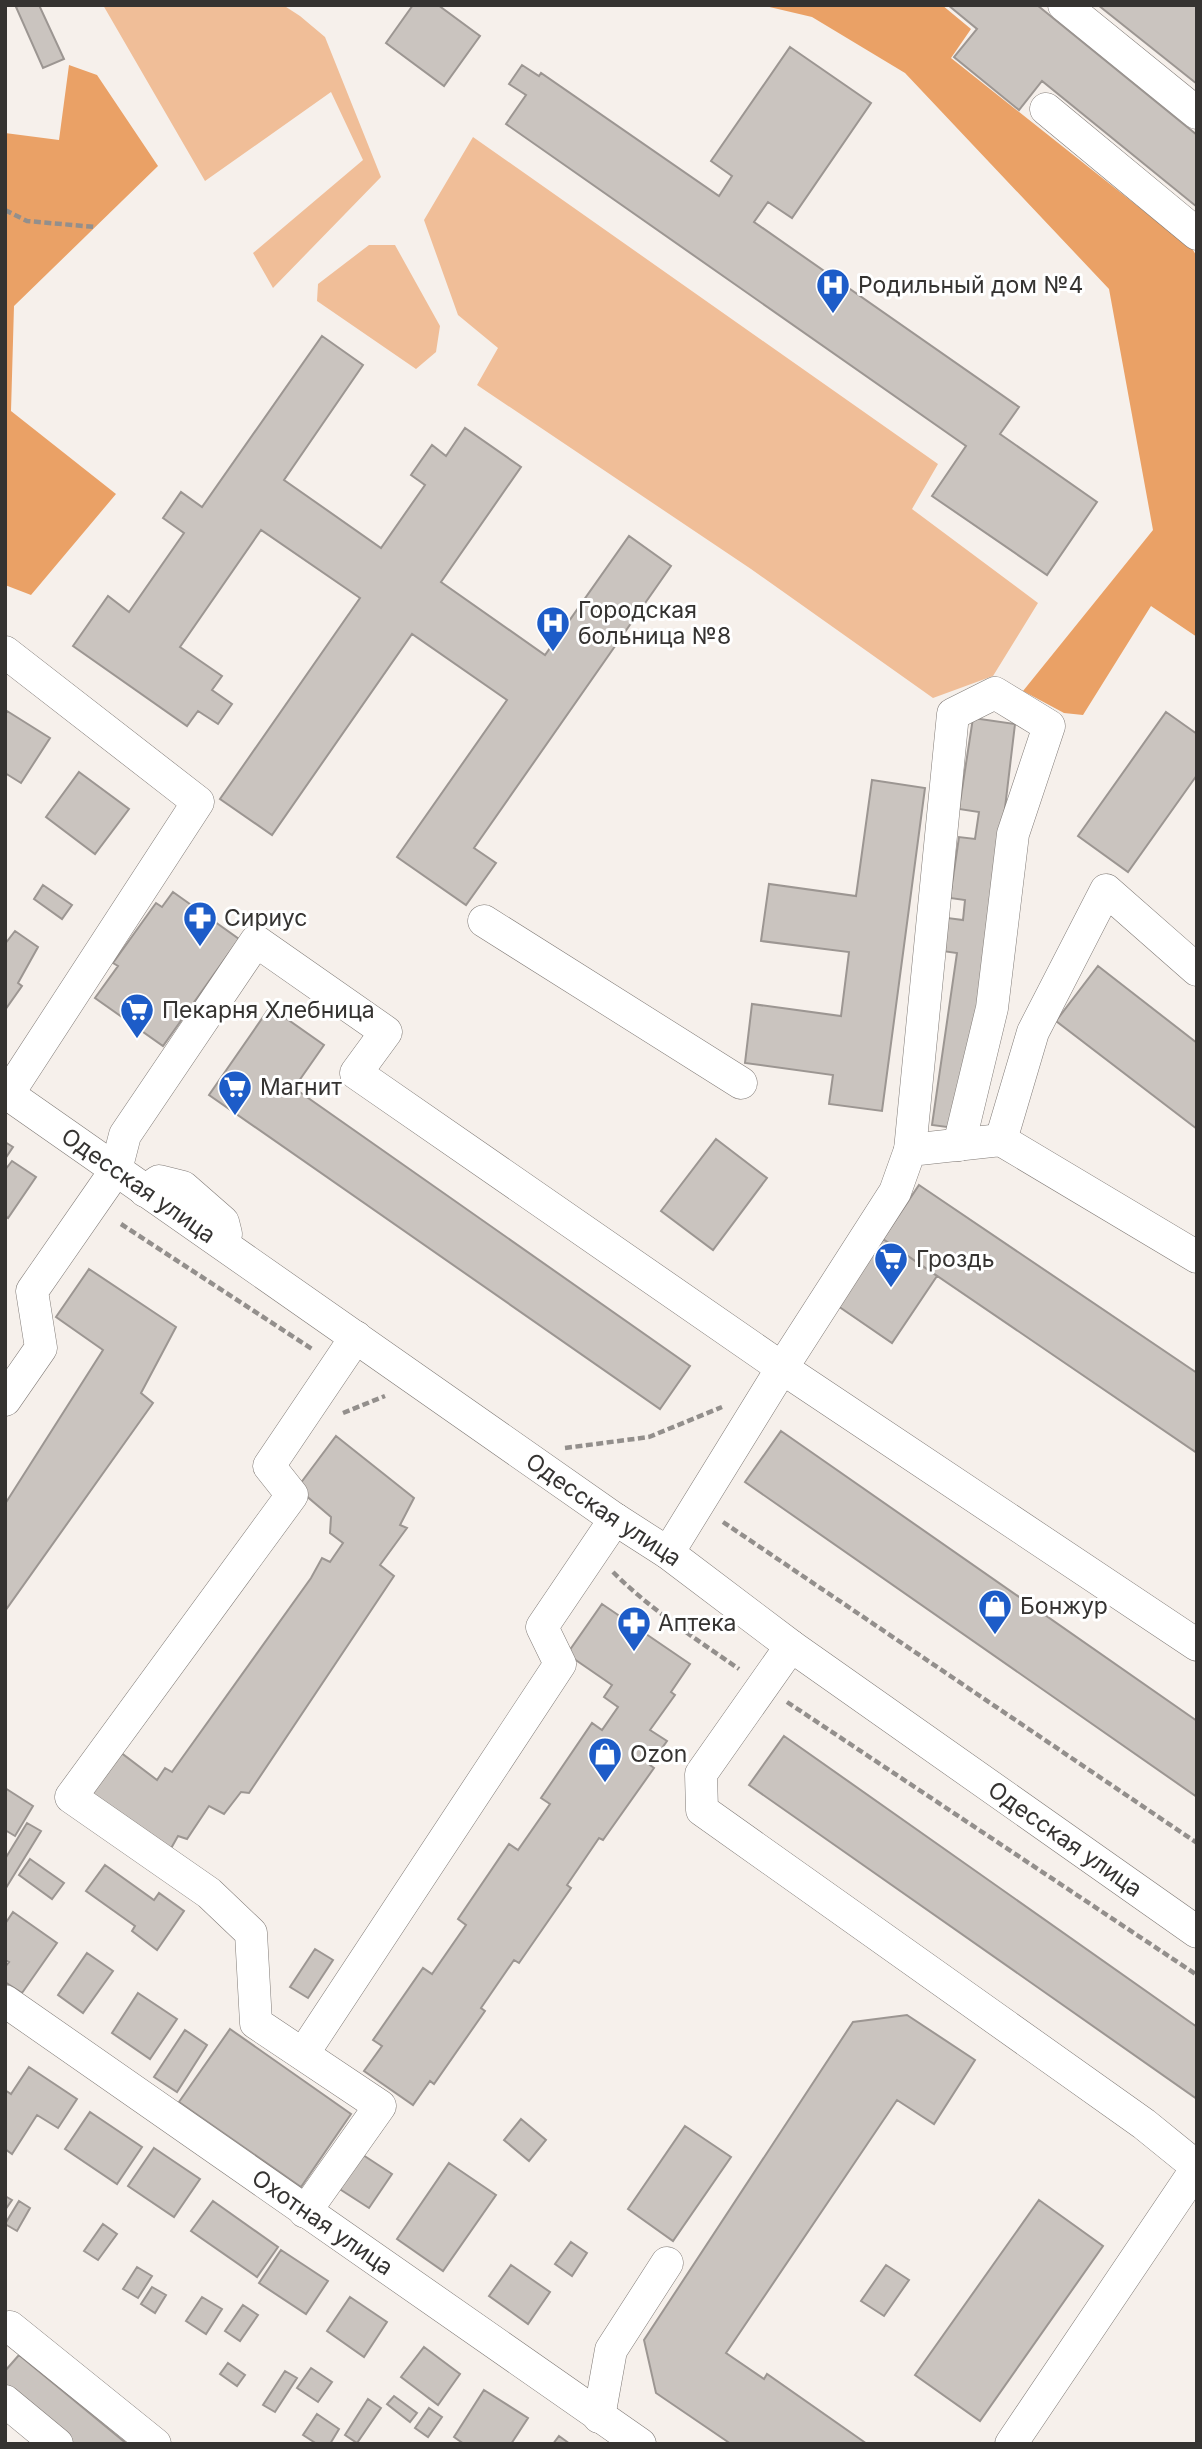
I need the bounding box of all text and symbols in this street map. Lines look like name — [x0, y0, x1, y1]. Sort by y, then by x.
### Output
hospital icon: Родильный дом №4 — [814, 266, 852, 315]
place label: Родильный дом №4 — [858, 271, 1083, 299]
place label: Городская больница №8 — [578, 596, 731, 650]
hospital icon: Городская больница №8 — [534, 604, 572, 653]
pharmacy icon: Сириус — [181, 899, 219, 948]
place label: Сириус — [224, 904, 307, 932]
supermarket icon: Пекарня Хлебница — [118, 991, 156, 1040]
place label: Пекарня Хлебница — [162, 996, 375, 1024]
supermarket icon: Магнит — [216, 1068, 254, 1117]
place label: Магнит — [260, 1073, 342, 1101]
street label: Одесская улица — [56, 1122, 221, 1249]
supermarket icon: Гроздь — [872, 1240, 910, 1289]
place label: Гроздь — [916, 1245, 995, 1273]
street label: Одесская улица — [521, 1447, 687, 1572]
shop icon: Бонжур — [976, 1587, 1014, 1636]
place label: Бонжур — [1020, 1592, 1108, 1620]
pharmacy icon: Аптека — [615, 1604, 653, 1653]
place label: Аптека — [658, 1609, 737, 1637]
shop icon: Ozon — [586, 1735, 624, 1784]
place label: Ozon — [630, 1740, 687, 1768]
street label: Одесская улица — [983, 1775, 1147, 1903]
street label: Охотная улица — [246, 2164, 398, 2281]

